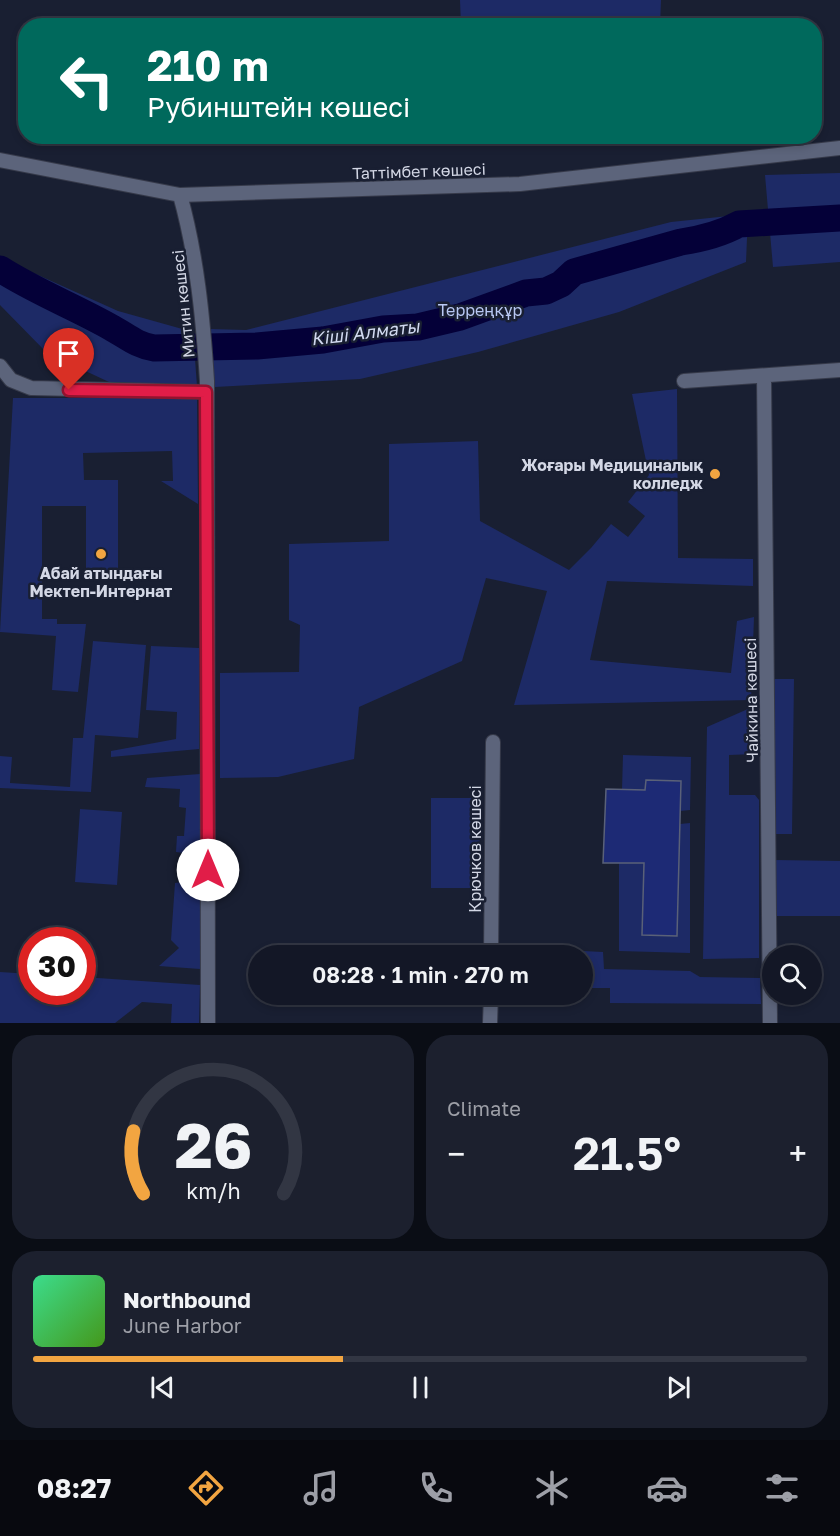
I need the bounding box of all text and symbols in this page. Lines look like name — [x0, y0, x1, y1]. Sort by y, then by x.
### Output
text: 210 m — [147, 40, 269, 90]
icon: left — [48, 42, 126, 120]
text: Рубинштейн көшесі — [147, 91, 410, 123]
street label: Таттімбет көшесі — [352, 159, 486, 183]
street label: Митин көшесі — [167, 249, 199, 359]
park label: Терреңқұр — [438, 300, 523, 320]
water label: Кіші Алматы — [309, 314, 421, 350]
pin — [43, 328, 94, 390]
icon: arrive — [52, 337, 85, 370]
place label: Жоғары Медициналық колледж — [521, 455, 703, 493]
marker: Жоғары Медициналық колледж — [708, 467, 722, 481]
marker: Абай атындағы Мектеп-Интернат — [94, 547, 108, 561]
place label: Абай атындағы Мектеп-Интернат — [30, 563, 172, 601]
street label: Чайкина көшесі — [740, 637, 762, 763]
street label: Крючков көшесі — [465, 785, 485, 913]
position arrow — [176, 838, 240, 902]
speed limit sign: 30 — [18, 927, 96, 1005]
map controls — [762, 945, 822, 1005]
button: search — [762, 945, 822, 1005]
text: 08:28 · 1 min · 270 m — [312, 961, 529, 988]
text: Climate — [447, 1096, 521, 1120]
text: 26 — [174, 1107, 252, 1182]
text: 21.5° — [573, 1126, 681, 1180]
text: − — [447, 1134, 465, 1173]
text: + — [789, 1134, 807, 1173]
text: km/h — [186, 1178, 240, 1204]
text: Northbound — [123, 1286, 251, 1313]
text: June Harbor — [123, 1313, 242, 1337]
icon: previous — [146, 1371, 179, 1404]
icon: pause — [404, 1371, 437, 1404]
icon: next — [662, 1371, 695, 1404]
icon: directions — [185, 1467, 227, 1509]
icon: music — [300, 1467, 342, 1509]
icon: phone — [415, 1467, 457, 1509]
icon: climate — [531, 1467, 573, 1509]
icon: car — [646, 1467, 688, 1509]
icon: filters — [761, 1467, 803, 1509]
text: 08:27 — [37, 1472, 111, 1504]

